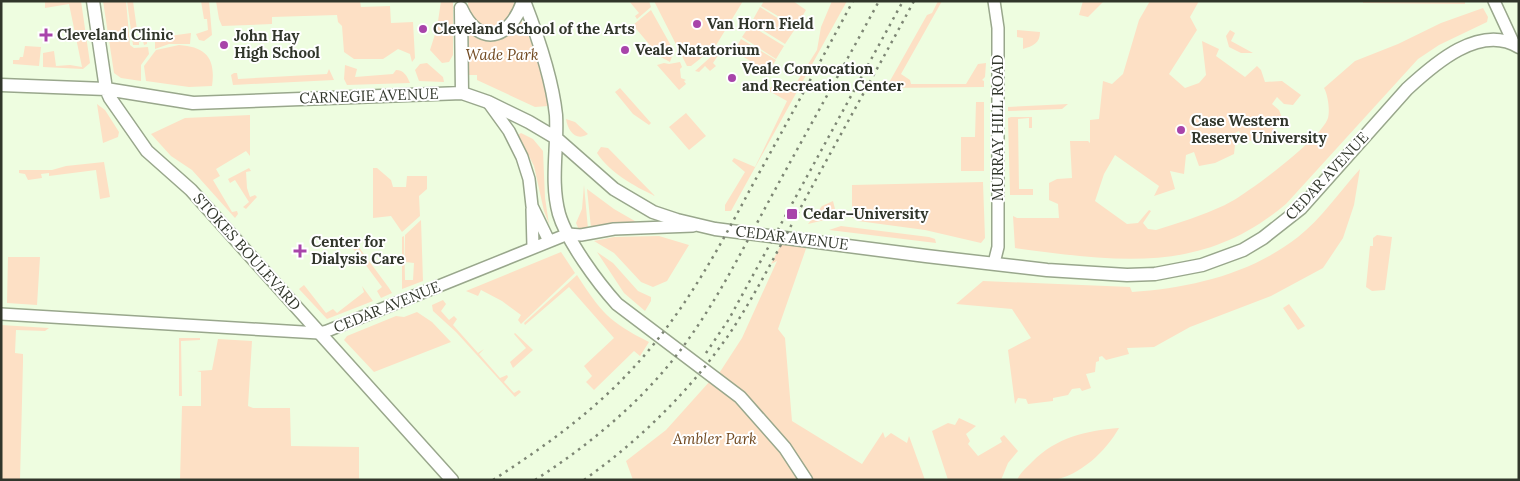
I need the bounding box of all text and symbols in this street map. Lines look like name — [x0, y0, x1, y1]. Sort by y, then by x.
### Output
place label: Van Horn Field — [707, 14, 814, 33]
marker: Van Horn Field — [691, 18, 703, 30]
place label: Cleveland School of the Arts — [433, 19, 635, 38]
marker: Cleveland School of the Arts — [417, 23, 429, 35]
place label: Cleveland Clinic — [57, 25, 173, 44]
place label: John Hay High School — [234, 26, 320, 62]
marker: Cleveland Clinic — [39, 28, 53, 42]
marker: John Hay High School — [218, 39, 230, 51]
place label: Veale Natatorium — [635, 40, 760, 59]
marker: Veale Natatorium — [619, 44, 631, 56]
park label: Wade Park — [465, 45, 539, 64]
street label: MURRAY HILL ROAD — [988, 55, 1007, 201]
place label: Veale Convocation and Recreation Center — [742, 59, 904, 95]
marker: Veale Convocation and Recreation Center — [726, 72, 738, 84]
street label: CARNEGIE AVENUE — [299, 84, 439, 107]
place label: Case Western Reserve University — [1191, 111, 1328, 147]
marker: Case Western Reserve University — [1175, 124, 1187, 136]
street label: CEDAR AVENUE — [1281, 128, 1372, 224]
street label: STOKES BOULEVARD — [190, 189, 305, 314]
place label: Cedar–University — [803, 204, 929, 223]
marker: Cedar–University — [785, 207, 799, 221]
street label: CEDAR AVENUE — [735, 221, 850, 254]
place label: Center for Dialysis Care — [311, 232, 405, 268]
marker: Center for Dialysis Care — [293, 244, 307, 258]
street label: CEDAR AVENUE — [331, 276, 443, 337]
park label: Ambler Park — [672, 429, 757, 448]

